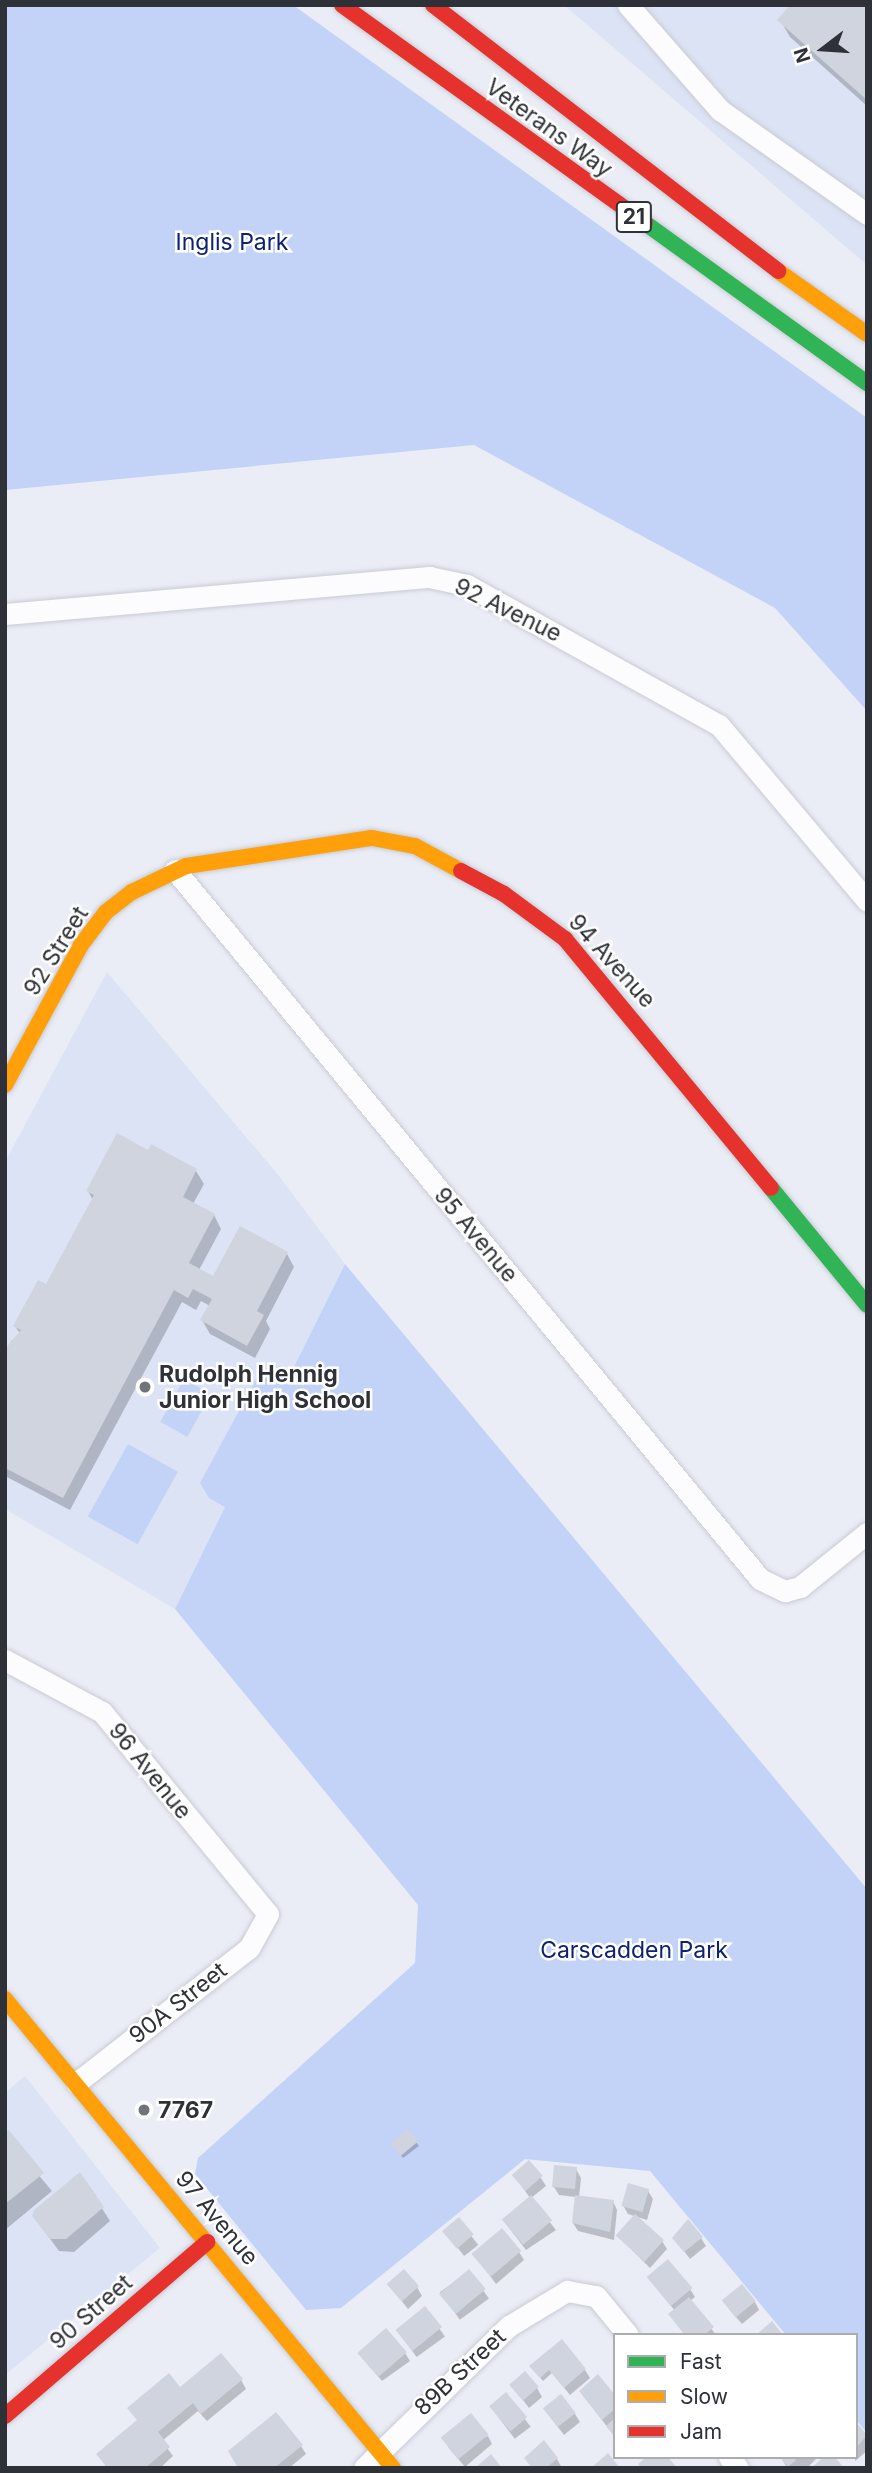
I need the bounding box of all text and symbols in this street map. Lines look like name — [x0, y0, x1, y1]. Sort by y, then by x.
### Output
north arrow — [788, 14, 858, 84]
text: N — [789, 45, 816, 66]
street label: Veterans Way — [480, 73, 618, 183]
road number: 21 — [615, 200, 653, 234]
park label: Inglis Park — [176, 228, 288, 256]
street label: 92 Avenue — [450, 572, 566, 648]
street label: 92 Street — [18, 901, 94, 1001]
street label: 94 Avenue — [563, 909, 661, 1013]
street label: 95 Avenue — [428, 1182, 524, 1288]
place label: Rudolph Hennig Junior High School — [159, 1360, 371, 1414]
marker: Rudolph Hennig Junior High School — [137, 1379, 153, 1395]
street label: 96 Avenue — [103, 1717, 197, 1825]
park label: Carscadden Park — [540, 1936, 728, 1964]
street label: 90A Street — [124, 1956, 232, 2050]
place label: 7767 — [158, 2096, 213, 2124]
marker: 7767 — [136, 2102, 152, 2118]
street label: 97 Avenue — [170, 2165, 264, 2271]
street label: 90 Street — [44, 2269, 138, 2355]
street label: 89B Street — [409, 2323, 511, 2421]
legend — [613, 2333, 858, 2459]
text: Fast — [680, 2349, 722, 2374]
text: Slow — [680, 2384, 728, 2409]
text: Jam — [680, 2419, 722, 2444]

